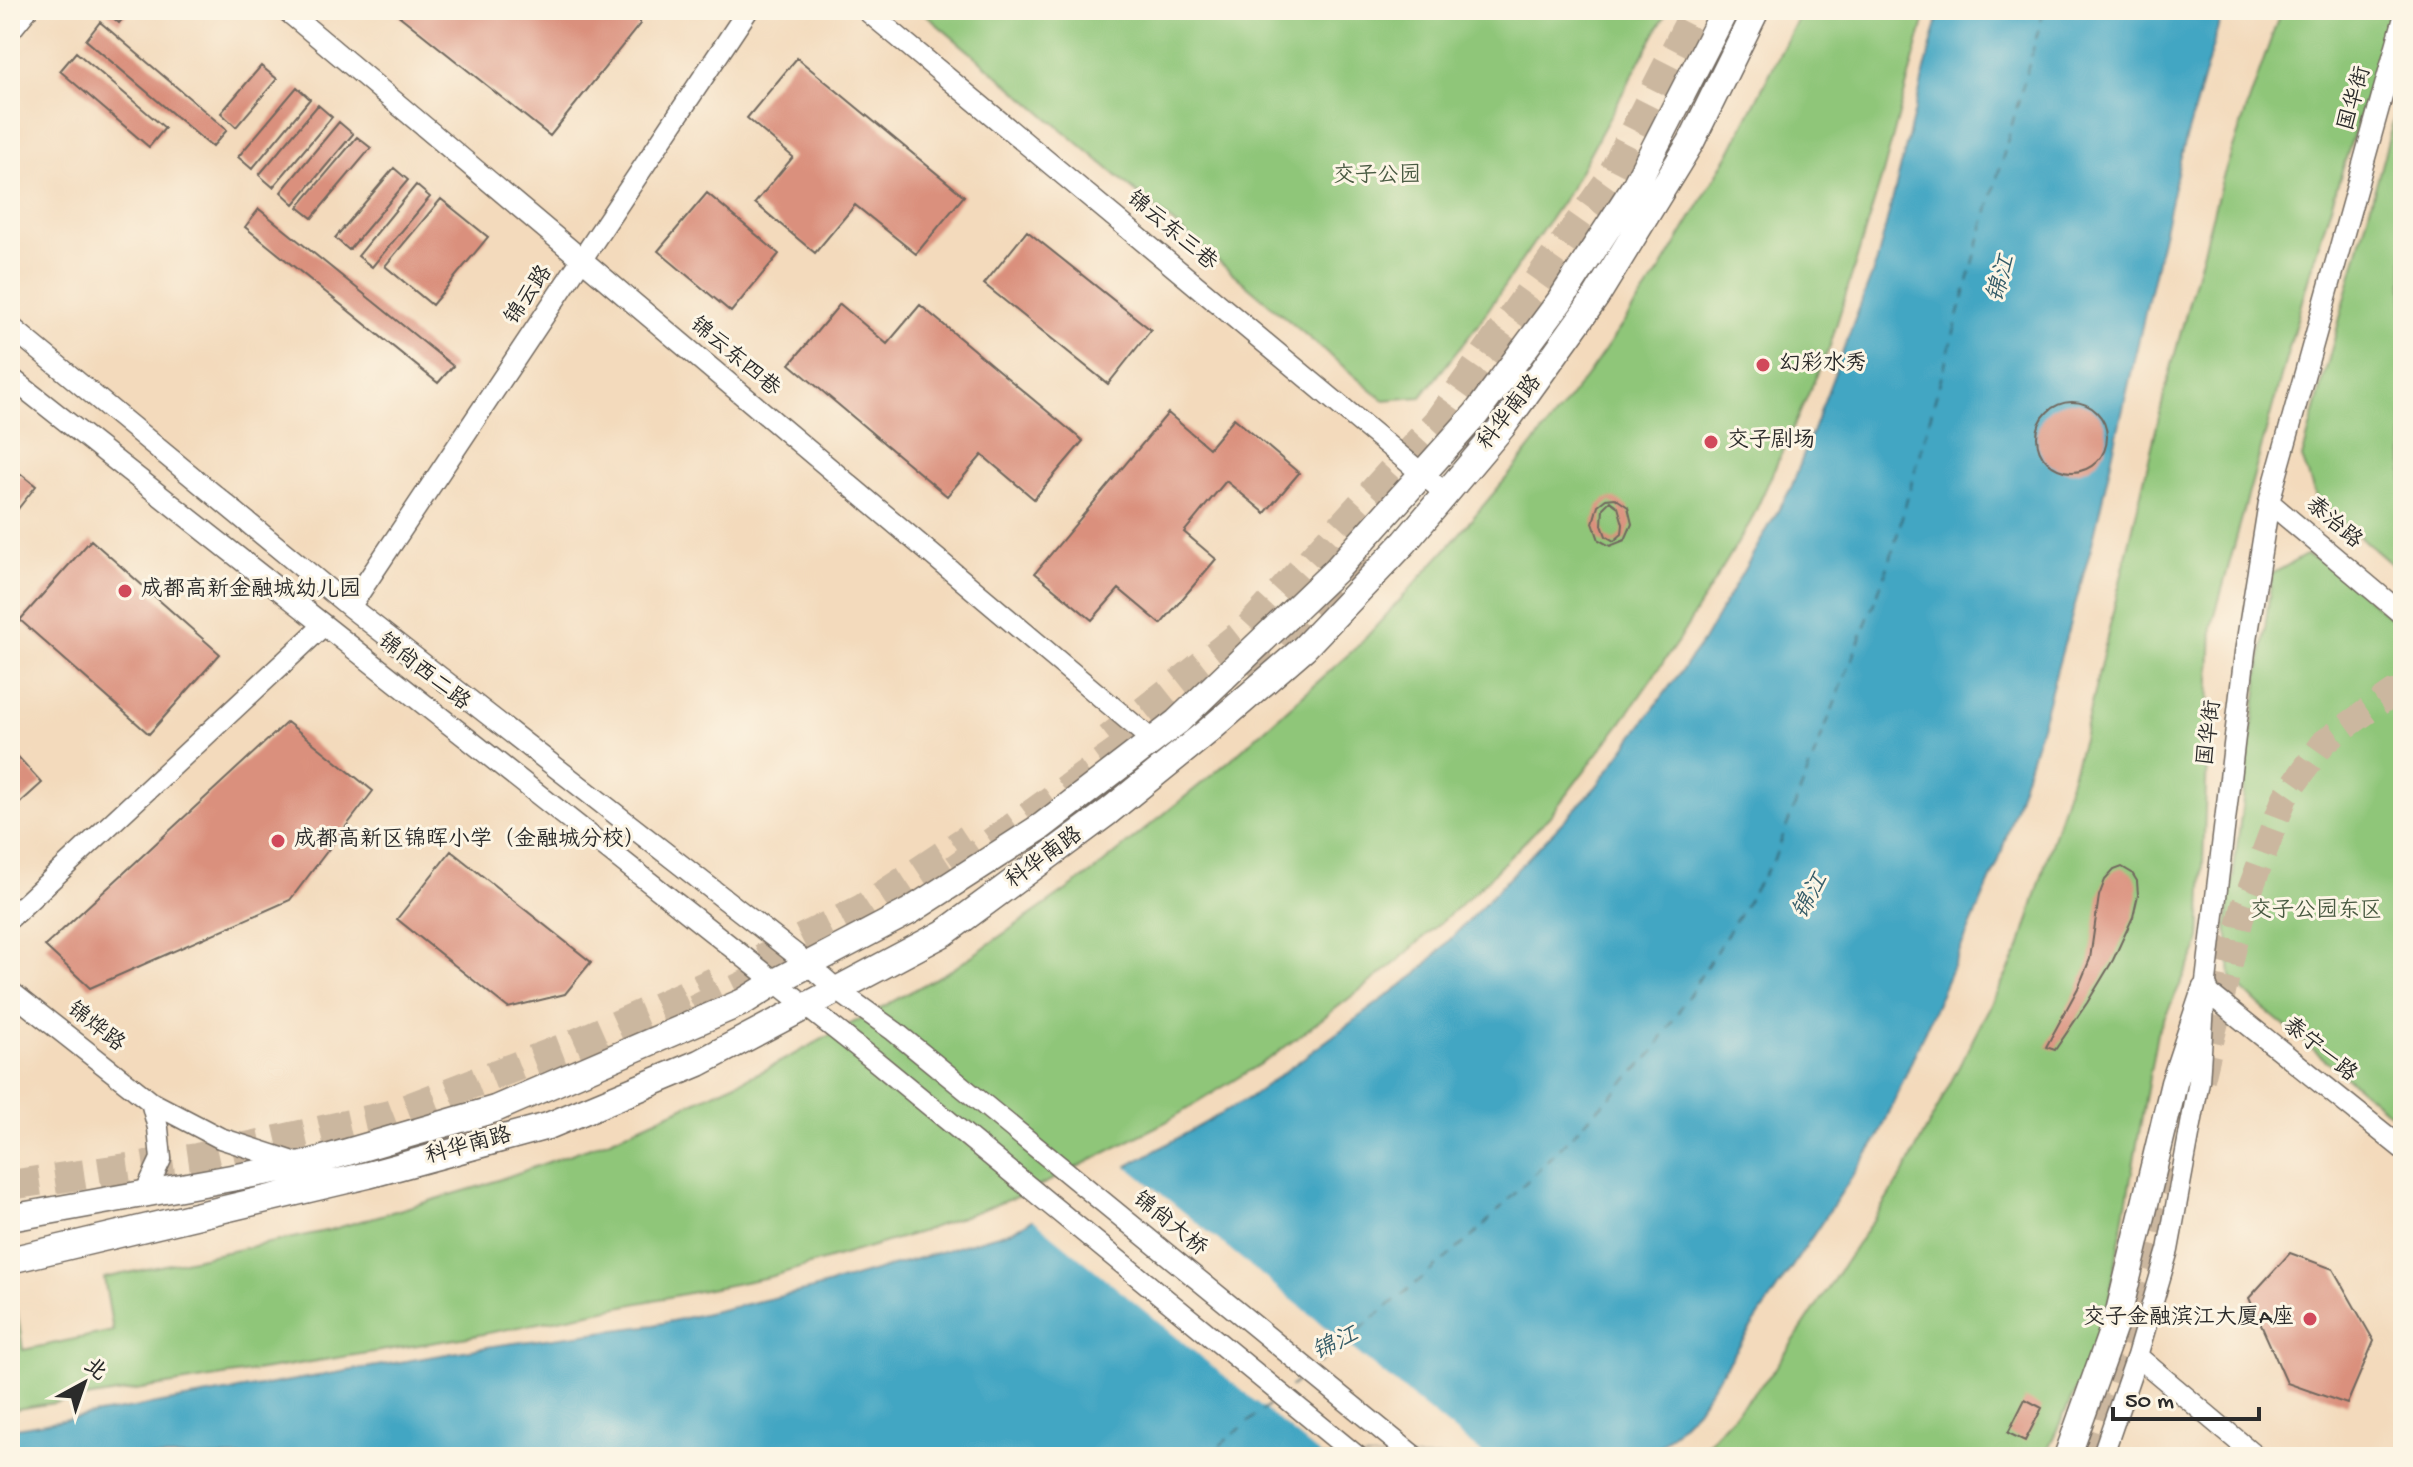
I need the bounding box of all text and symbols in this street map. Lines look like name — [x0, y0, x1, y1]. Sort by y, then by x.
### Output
street label: 国华街 — [2333, 63, 2378, 134]
park label: 交子公园 — [1333, 163, 1421, 190]
street label: 锦云东三巷 — [1121, 185, 1223, 277]
water label: 锦江 — [1981, 251, 2024, 306]
street label: 锦云路 — [499, 260, 559, 331]
street label: 锦云东四巷 — [684, 311, 786, 403]
place label: 幻彩水秀 — [1779, 351, 1867, 378]
marker: 幻彩水秀 — [1754, 356, 1772, 374]
street label: 科华南路 — [1472, 369, 1548, 456]
place label: 交子剧场 — [1727, 427, 1815, 455]
marker: 交子剧场 — [1702, 433, 1720, 451]
street label: 泰治路 — [2299, 491, 2368, 555]
place label: 成都高新金融城幼儿园 — [141, 576, 361, 604]
marker: 成都高新金融城幼儿园 — [116, 582, 134, 600]
street label: 锦尚西二路 — [372, 627, 476, 717]
street label: 国华街 — [2193, 699, 2228, 767]
street label: 科华南路 — [1001, 821, 1088, 895]
place label: 成都高新区锦晖小学（金融城分校） — [294, 826, 646, 854]
marker: 成都高新区锦晖小学（金融城分校） — [269, 832, 287, 850]
water label: 锦江 — [1787, 868, 1837, 925]
park label: 交子公园东区 — [2250, 898, 2382, 925]
street label: 锦烨路 — [61, 996, 130, 1059]
street label: 泰宁一路 — [2277, 1012, 2363, 1089]
street label: 科华南路 — [423, 1121, 515, 1171]
street label: 锦尚大桥 — [1127, 1186, 1213, 1263]
place label: 交子金融滨江大厦A座 — [2083, 1304, 2294, 1332]
marker: 交子金融滨江大厦A座 — [2301, 1310, 2319, 1328]
water label: 锦江 — [1308, 1320, 1365, 1369]
north arrow — [44, 1343, 124, 1423]
text: 北 — [77, 1354, 111, 1388]
scale bar — [2113, 1371, 2259, 1421]
text: 50 m — [2125, 1388, 2174, 1417]

